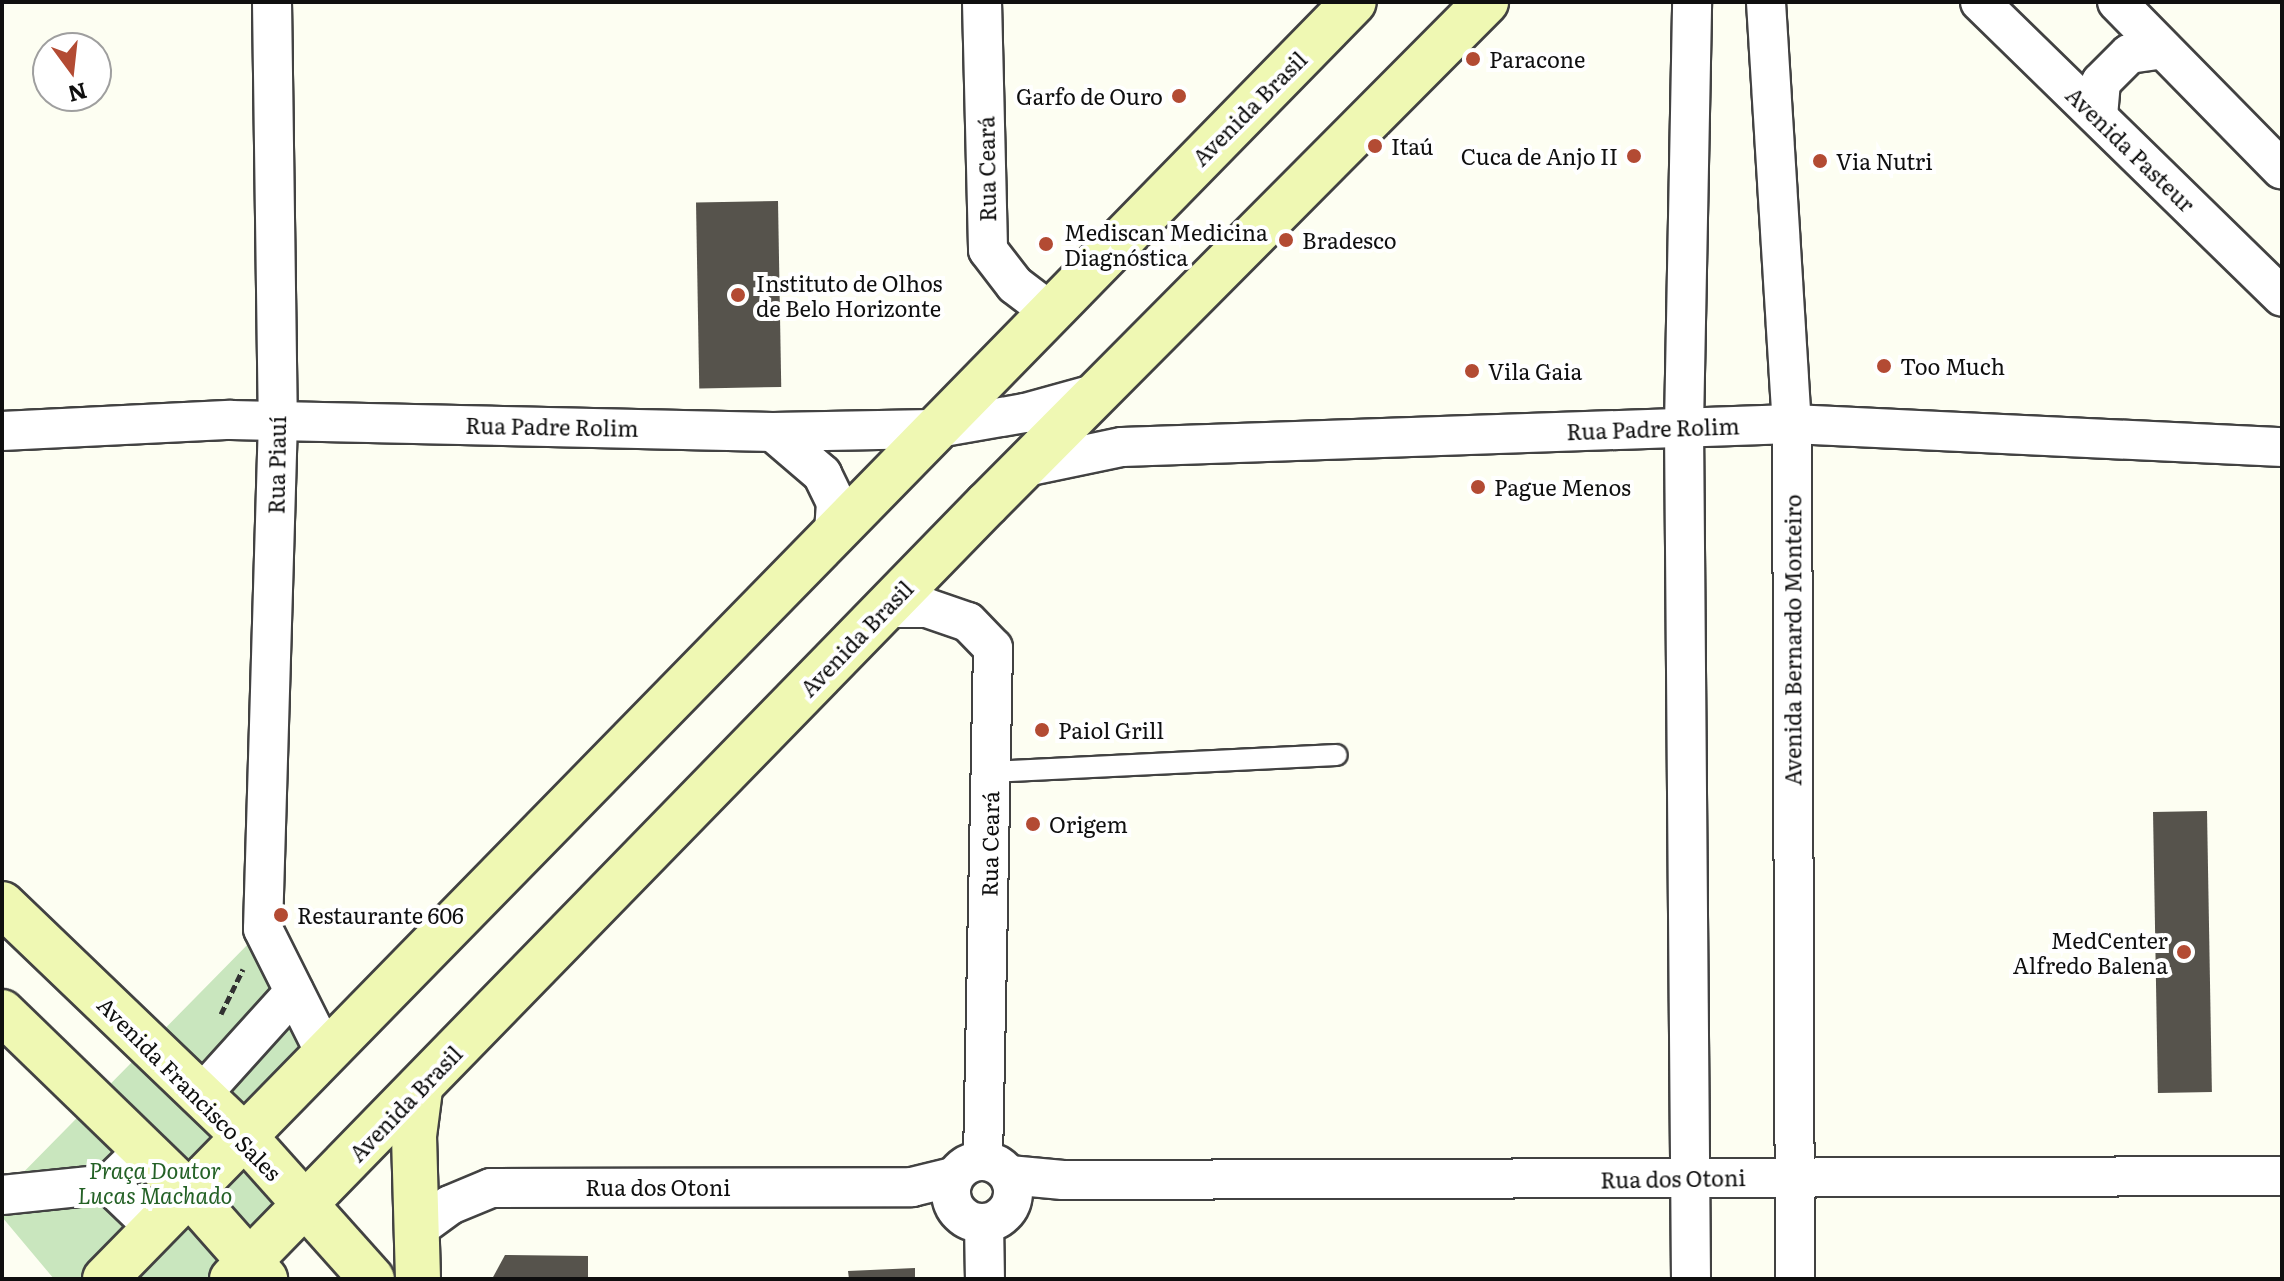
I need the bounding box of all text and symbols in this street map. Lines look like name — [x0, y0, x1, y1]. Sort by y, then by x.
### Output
north arrow — [32, 32, 112, 112]
street label: Avenida Brasil — [1186, 45, 1312, 171]
place label: Paracone — [1489, 46, 1585, 72]
marker: Paracone — [1464, 50, 1482, 68]
text: N — [65, 75, 91, 112]
street label: Avenida Pasteur — [2061, 81, 2201, 217]
place label: Garfo de Ouro — [1016, 83, 1163, 109]
marker: Garfo de Ouro — [1170, 87, 1188, 105]
street label: Rua Ceará — [972, 116, 1000, 222]
place label: Itaú — [1391, 133, 1433, 159]
marker: Itaú — [1366, 137, 1384, 155]
place label: Cuca de Anjo II — [1461, 143, 1618, 169]
marker: Cuca de Anjo II — [1625, 147, 1643, 165]
place label: Via Nutri — [1836, 148, 1932, 174]
marker: Via Nutri — [1811, 152, 1829, 170]
place label: Mediscan Medicina Diagnóstica — [1064, 218, 1268, 270]
place label: Bradesco — [1302, 227, 1397, 253]
marker: Bradesco — [1277, 231, 1295, 249]
marker: Mediscan Medicina Diagnóstica — [1035, 233, 1057, 255]
place label: Instituto de Olhos de Belo Horizonte — [756, 269, 943, 320]
marker: Instituto de Olhos de Belo Horizonte — [727, 284, 749, 306]
place label: Too Much — [1900, 353, 2005, 379]
marker: Too Much — [1875, 357, 1893, 375]
place label: Vila Gaia — [1488, 358, 1582, 384]
marker: Vila Gaia — [1463, 362, 1481, 380]
street label: Rua Padre Rolim — [465, 411, 639, 441]
street label: Rua Padre Rolim — [1566, 412, 1740, 444]
street label: Rua Piauí — [262, 416, 290, 514]
place label: Pague Menos — [1494, 474, 1631, 500]
marker: Pague Menos — [1469, 478, 1487, 496]
street label: Avenida Bernardo Monteiro — [1779, 494, 1805, 786]
street label: Avenida Brasil — [794, 575, 918, 701]
place label: Paiol Grill — [1058, 717, 1164, 743]
marker: Paiol Grill — [1033, 721, 1051, 739]
street label: Rua Ceará — [975, 791, 1003, 897]
place label: Origem — [1049, 811, 1128, 837]
marker: Origem — [1024, 815, 1042, 833]
place label: Restaurante 606 — [297, 902, 464, 928]
marker: Restaurante 606 — [272, 906, 290, 924]
place label: MedCenter Alfredo Balena — [2013, 926, 2168, 978]
marker: MedCenter Alfredo Balena — [2175, 943, 2193, 961]
street label: Avenida Francisco Sales — [93, 991, 287, 1185]
street label: Avenida Brasil — [343, 1040, 467, 1166]
park label: Praça Doutor Lucas Machado — [78, 1156, 232, 1208]
street label: Rua dos Otoni — [1600, 1164, 1746, 1192]
street label: Rua dos Otoni — [585, 1174, 731, 1200]

